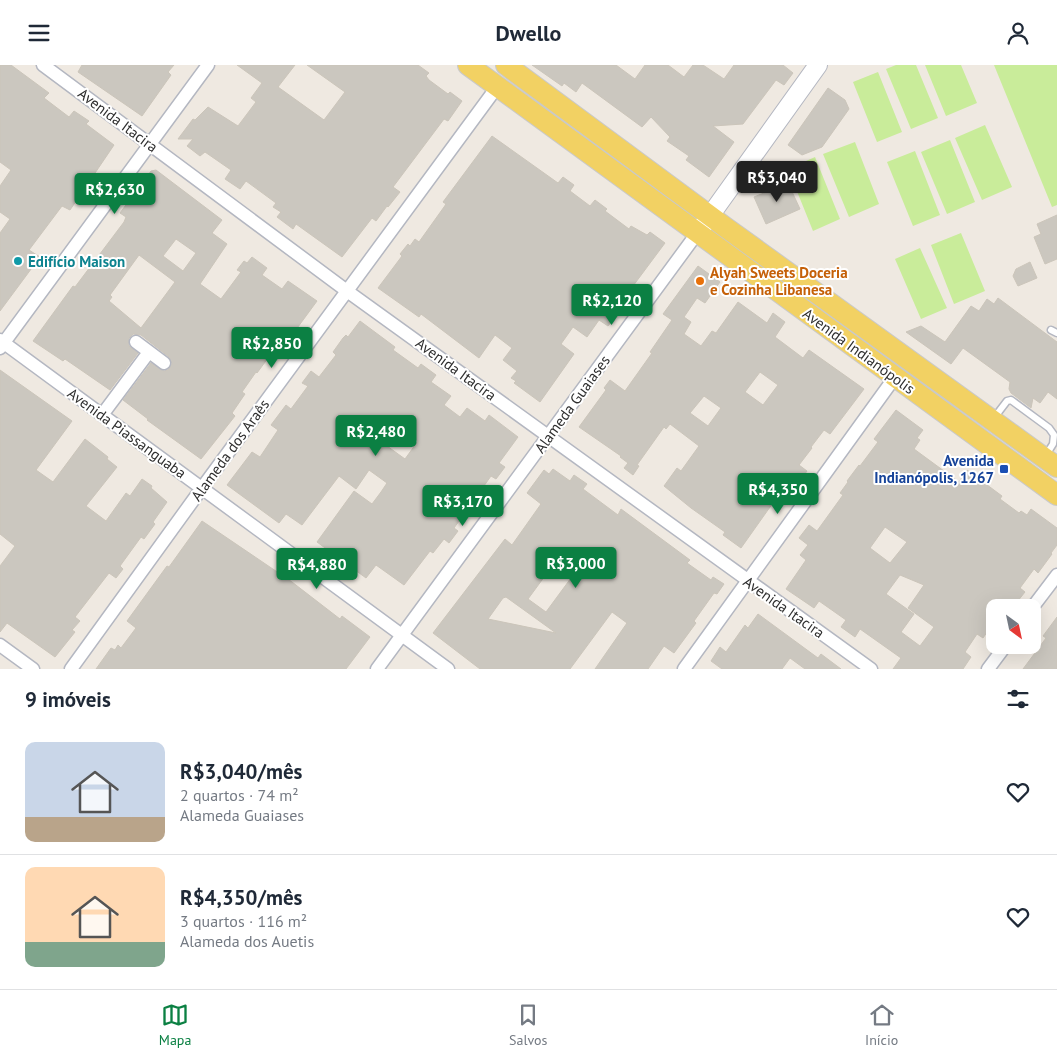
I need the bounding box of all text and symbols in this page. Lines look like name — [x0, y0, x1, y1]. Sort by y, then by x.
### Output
icon: menu — [25, 19, 53, 47]
text: Dwello — [496, 19, 561, 47]
icon: person — [1004, 19, 1032, 47]
street label: Avenida Itacira — [74, 84, 162, 156]
pin: R$3,040 — [731, 161, 823, 203]
text: R$3,040 — [747, 167, 807, 187]
pin: R$2,630 — [69, 173, 161, 215]
text: R$2,630 — [85, 179, 145, 199]
place label: Edifício Maison — [28, 252, 125, 271]
marker: Edifício Maison — [12, 255, 24, 267]
place label: Alyah Sweets Doceria e Cozinha Libanesa — [710, 263, 848, 299]
marker: Alyah Sweets Doceria e Cozinha Libanesa — [694, 275, 706, 287]
pin: R$2,120 — [566, 283, 658, 326]
text: R$2,120 — [582, 290, 642, 310]
street label: Avenida Indianópolis — [799, 304, 919, 398]
pin: R$2,850 — [226, 327, 318, 369]
text: R$2,850 — [242, 333, 302, 353]
street label: Avenida Itacira — [412, 333, 500, 405]
street label: Alameda Guaiases — [530, 351, 614, 457]
street label: Avenida Piassanguaba — [64, 384, 190, 482]
street label: Alameda dos Araês — [187, 395, 273, 505]
pin: R$2,480 — [330, 415, 422, 457]
text: R$2,480 — [346, 421, 406, 441]
place label: Avenida Indianópolis, 1267 — [874, 451, 994, 487]
marker: Avenida Indianópolis, 1267 — [998, 463, 1010, 475]
pin: R$4,350 — [732, 473, 824, 515]
text: R$4,350 — [748, 479, 808, 499]
pin: R$3,170 — [417, 485, 509, 527]
text: R$3,170 — [433, 491, 493, 511]
pin: R$4,880 — [271, 547, 363, 590]
pin: R$3,000 — [530, 547, 622, 589]
text: R$3,000 — [546, 553, 606, 573]
text: R$4,880 — [287, 554, 347, 574]
street label: Avenida Itacira — [740, 572, 828, 642]
north arrow — [986, 599, 1041, 654]
map controls — [986, 599, 1041, 654]
icon: filters — [1004, 685, 1032, 713]
text: 9 imóveis — [25, 686, 111, 713]
text: R$3,040/mês — [180, 758, 302, 785]
icon: home — [65, 762, 125, 822]
icon: heart — [1004, 778, 1032, 806]
text: 2 quartos · 74 m² — [180, 785, 298, 805]
text: Alameda Guaiases — [180, 805, 304, 825]
text: R$4,350/mês — [180, 884, 302, 911]
icon: home — [65, 887, 125, 947]
icon: heart — [1004, 903, 1032, 931]
text: 3 quartos · 116 m² — [180, 911, 307, 931]
text: Alameda dos Auetis — [180, 931, 314, 951]
tab: Mapa — [159, 1001, 191, 1049]
tab: Salvos — [509, 1001, 547, 1049]
tab: Início — [865, 1001, 898, 1049]

